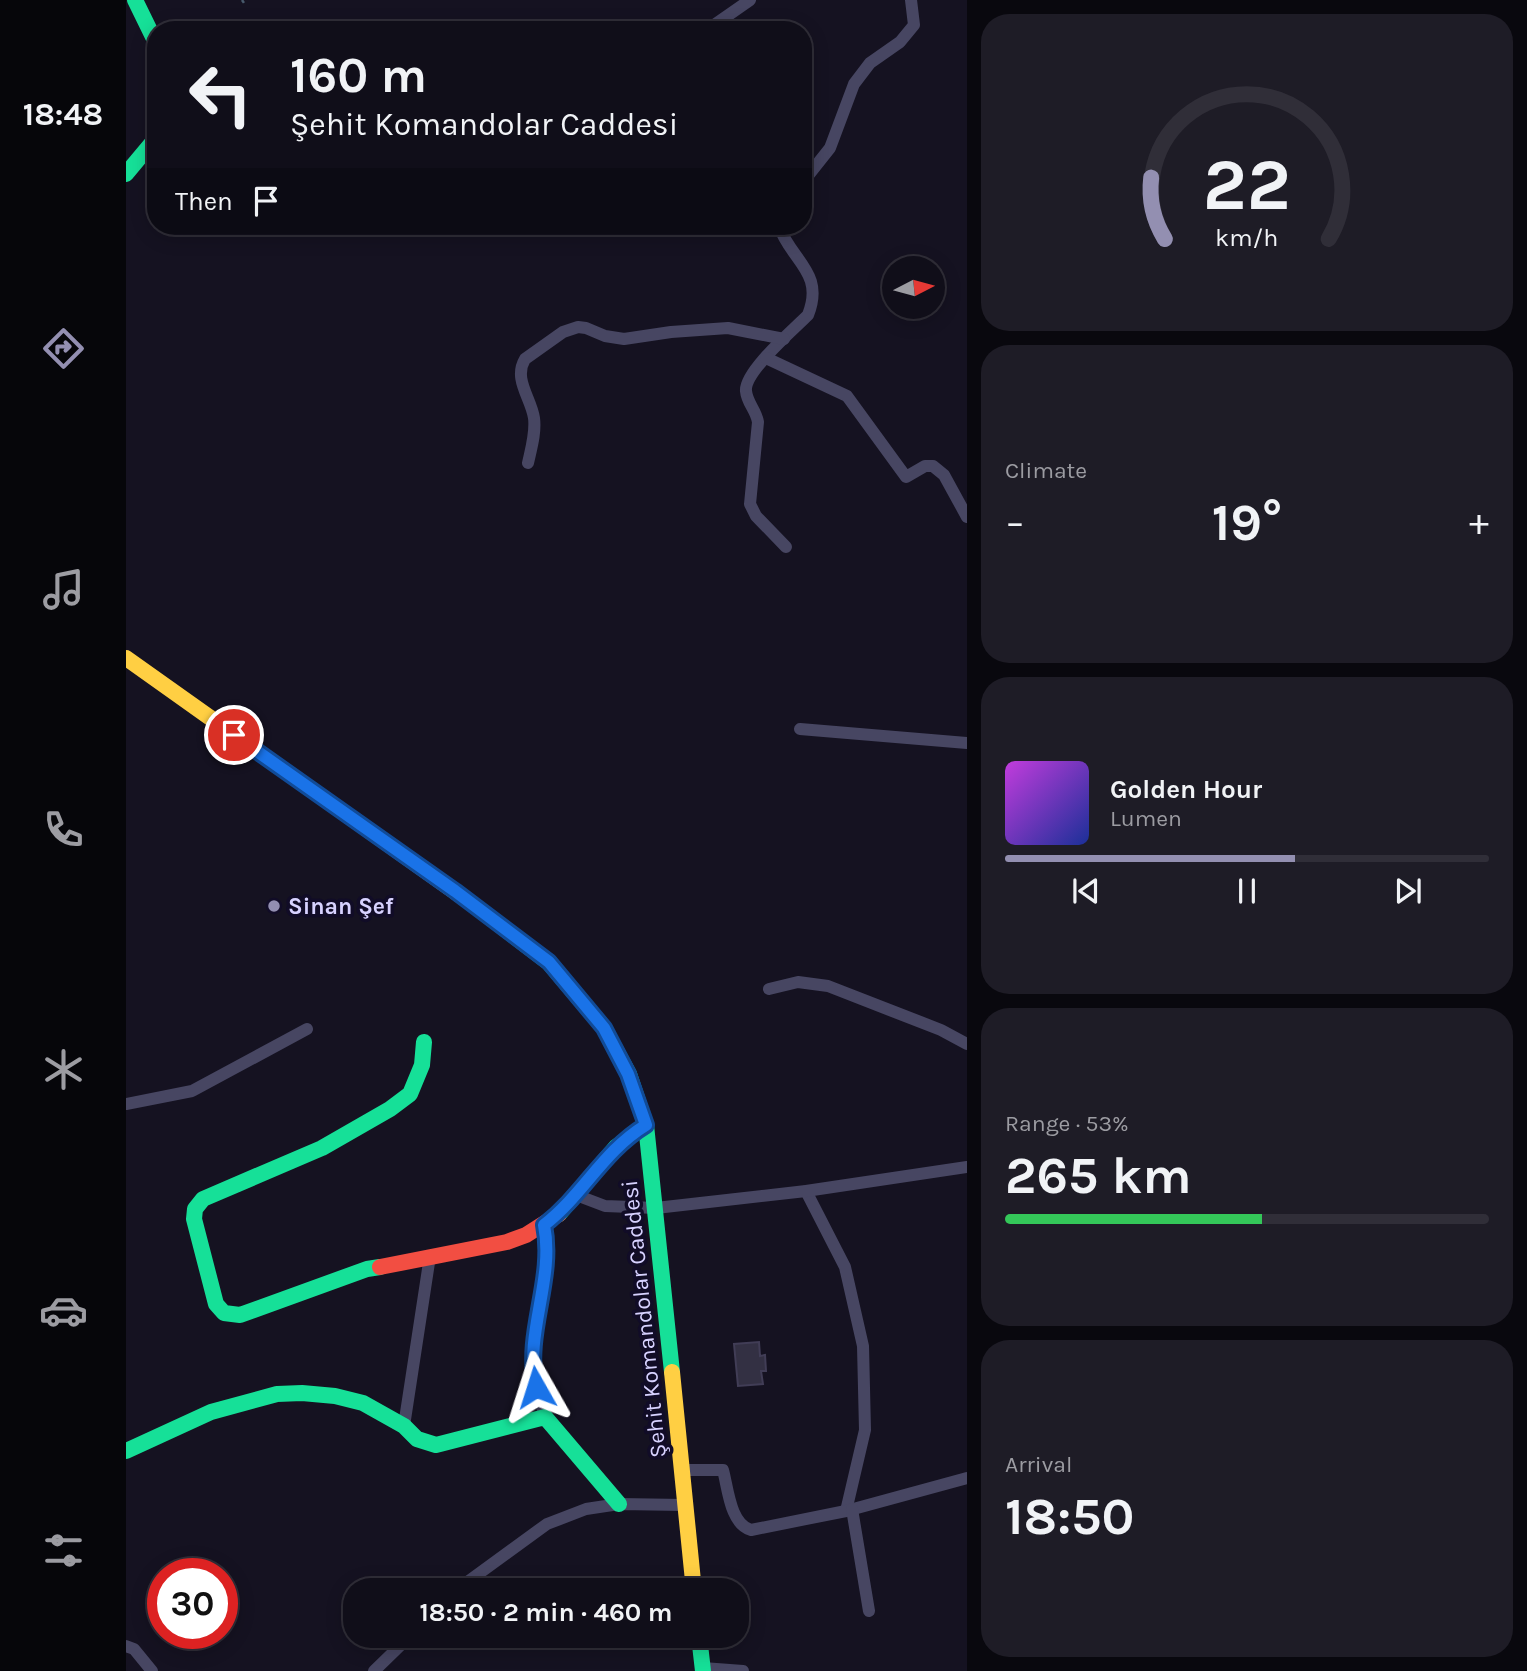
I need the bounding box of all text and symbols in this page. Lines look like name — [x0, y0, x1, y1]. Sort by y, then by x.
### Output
text: 160 m — [290, 47, 427, 104]
icon: left — [175, 49, 266, 140]
text: 18:48 — [23, 96, 103, 133]
text: Şehit Komandolar Caddesi — [290, 106, 678, 143]
text: 22 — [1203, 142, 1291, 227]
icon: arrive — [247, 182, 285, 220]
text: Then — [175, 186, 233, 217]
text: km/h — [1215, 223, 1279, 252]
north arrow — [882, 256, 945, 318]
map controls — [882, 256, 945, 319]
icon: directions — [39, 324, 88, 373]
text: Climate — [1005, 457, 1087, 484]
text: 19° — [1212, 492, 1282, 553]
text: − — [1005, 500, 1025, 545]
text: + — [1469, 500, 1489, 545]
icon: music — [39, 565, 88, 614]
pin — [204, 705, 264, 765]
icon: arrive — [215, 716, 253, 754]
text: Golden Hour — [1110, 774, 1262, 805]
icon: phone — [39, 805, 88, 854]
text: Lumen — [1110, 805, 1182, 832]
icon: previous — [1067, 872, 1105, 910]
icon: pause — [1228, 872, 1266, 910]
icon: next — [1389, 872, 1427, 910]
place label: Sinan Şef — [288, 893, 394, 920]
marker: Sinan Şef — [266, 898, 282, 914]
icon: climate — [39, 1045, 88, 1094]
text: Range · 53% — [1005, 1110, 1129, 1137]
text: 265 km — [1005, 1145, 1192, 1206]
street label: Şehit Komandolar Caddesi — [616, 1179, 672, 1459]
icon: car — [39, 1286, 88, 1335]
position arrow — [499, 1350, 573, 1424]
text: Arrival — [1005, 1451, 1072, 1478]
text: 18:50 — [1005, 1486, 1134, 1547]
icon: filters — [39, 1526, 88, 1575]
speed limit sign: 30 — [147, 1558, 238, 1649]
text: 18:50 · 2 min · 460 m — [420, 1597, 672, 1628]

